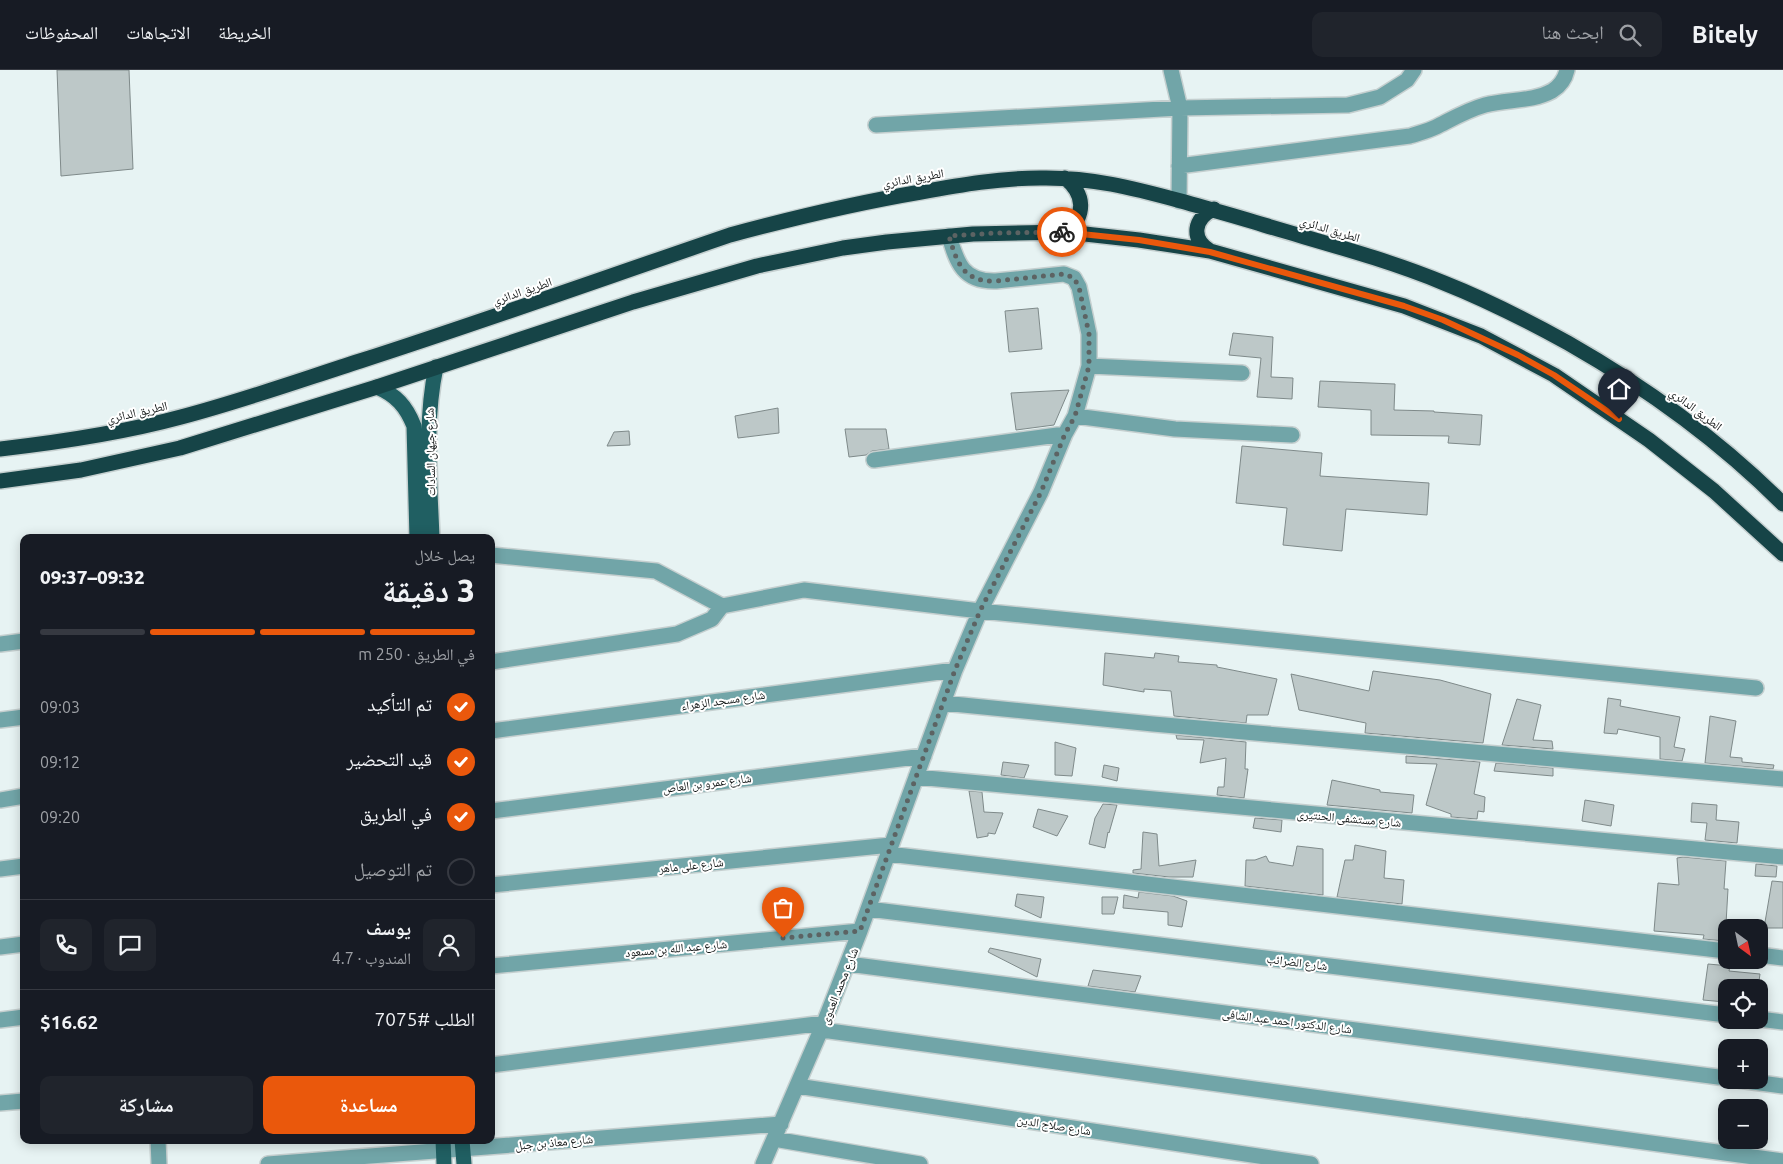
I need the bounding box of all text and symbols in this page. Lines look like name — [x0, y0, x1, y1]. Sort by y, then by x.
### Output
search box — [1312, 12, 1662, 57]
text: ابحث هنا — [1542, 21, 1604, 43]
icon: search — [1616, 21, 1644, 49]
text: Bitely — [1692, 21, 1758, 48]
text: المحفوظات — [25, 22, 98, 42]
text: الاتجاهات — [126, 22, 190, 42]
text: الخريطة — [218, 22, 271, 42]
street label: الطريق الدائري — [881, 166, 945, 194]
courier — [1037, 207, 1087, 257]
street label: الطريق الدائري — [1297, 214, 1362, 248]
icon: bike — [1048, 218, 1076, 246]
street label: الطريق الدائري — [491, 275, 555, 311]
pin — [1598, 368, 1640, 419]
icon: home — [1605, 375, 1633, 403]
street label: الطريق الدائري — [1665, 385, 1725, 436]
street label: الطريق الدائري — [105, 399, 170, 429]
street label: شارع جيهان السادات — [423, 408, 439, 496]
text: يصل خلال — [414, 546, 475, 564]
text: 09:32–09:37 — [40, 566, 145, 588]
text: 3 دقيقة — [382, 572, 475, 608]
text: في الطريق · 250 m — [358, 645, 475, 663]
street label: شارع مسجد الزهراء — [680, 688, 766, 714]
text: تم التأكيد — [367, 693, 432, 715]
icon: check — [447, 693, 475, 721]
text: 09:03 — [40, 698, 80, 716]
text: قيد التحضير — [346, 748, 432, 770]
icon: check — [447, 748, 475, 776]
text: 09:12 — [40, 753, 80, 771]
street label: شارع عمرو بن العاص — [662, 771, 753, 797]
text: في الطريق — [360, 803, 432, 825]
icon: check — [447, 803, 475, 831]
street label: شارع مستشفى الحنتيرى — [1296, 807, 1402, 831]
text: 09:20 — [40, 808, 80, 826]
street label: شارع على ماهر — [657, 855, 724, 877]
text: تم التوصيل — [354, 858, 432, 880]
pin — [762, 887, 804, 938]
icon: bag — [769, 894, 797, 922]
text: يوسف — [366, 917, 411, 939]
button: phone — [40, 919, 92, 971]
button: chat — [104, 919, 156, 971]
button: person — [423, 919, 475, 971]
north arrow — [1718, 919, 1768, 969]
map controls — [1718, 919, 1768, 1149]
street label: شارع عبد الله بن مسعود — [625, 937, 728, 961]
street label: شارع محمد العدوى — [818, 946, 862, 1027]
text: المندوب · 4.7 — [332, 949, 411, 967]
street label: شارع الضرائب — [1266, 952, 1328, 974]
button: locate — [1718, 979, 1768, 1029]
street label: شارع الدكتور احمد عبد الشافى — [1221, 1007, 1353, 1037]
text: الطلب #7075 — [375, 1008, 475, 1030]
text: $16.62 — [40, 1011, 98, 1033]
button: + — [1718, 1039, 1768, 1089]
button: مشاركة — [40, 1076, 253, 1134]
button: مساعدة — [263, 1076, 475, 1134]
button: − — [1718, 1099, 1768, 1149]
street label: شارع صلاح الدين — [1016, 1113, 1092, 1139]
street label: شارع معاذ بن جبل — [515, 1132, 594, 1154]

